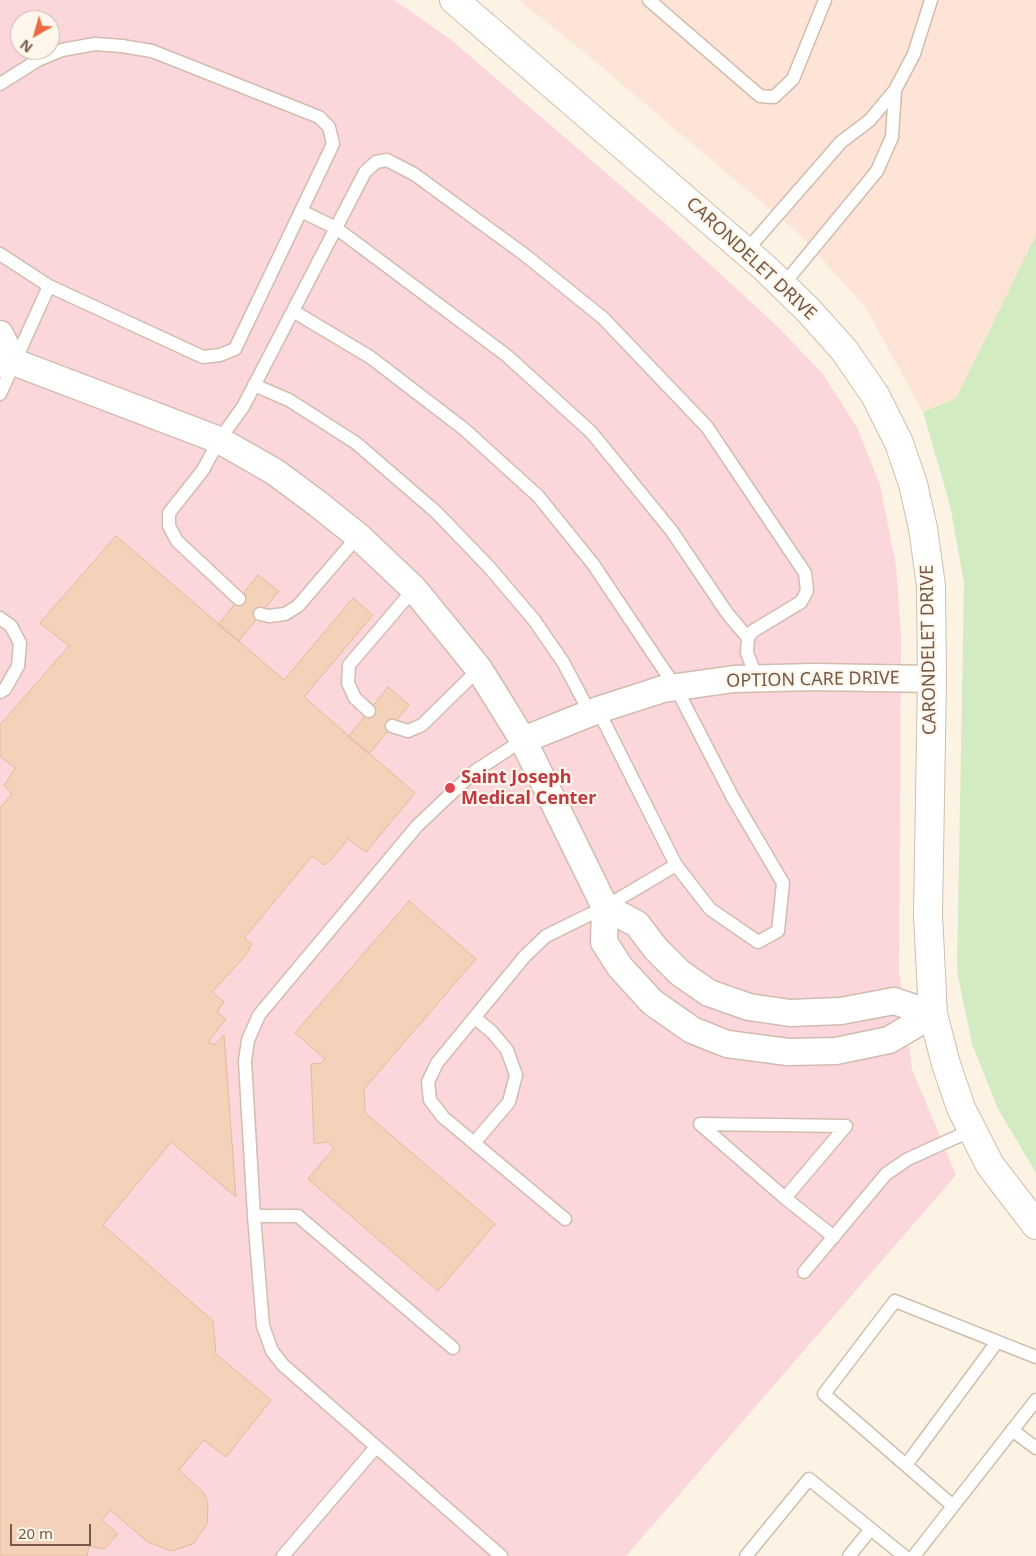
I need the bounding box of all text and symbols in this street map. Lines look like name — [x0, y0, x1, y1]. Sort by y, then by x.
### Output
north arrow — [10, 10, 60, 60]
text: N — [16, 35, 36, 57]
street label: CARONDELET DRIVE — [681, 193, 821, 325]
street label: CARONDELET DRIVE — [917, 565, 941, 735]
street label: OPTION CARE DRIVE — [726, 668, 900, 692]
place label: Saint Joseph Medical Center — [461, 767, 596, 810]
marker: Saint Joseph Medical Center — [443, 781, 457, 795]
scale bar — [12, 1514, 94, 1546]
text: 20 m — [18, 1523, 53, 1543]

